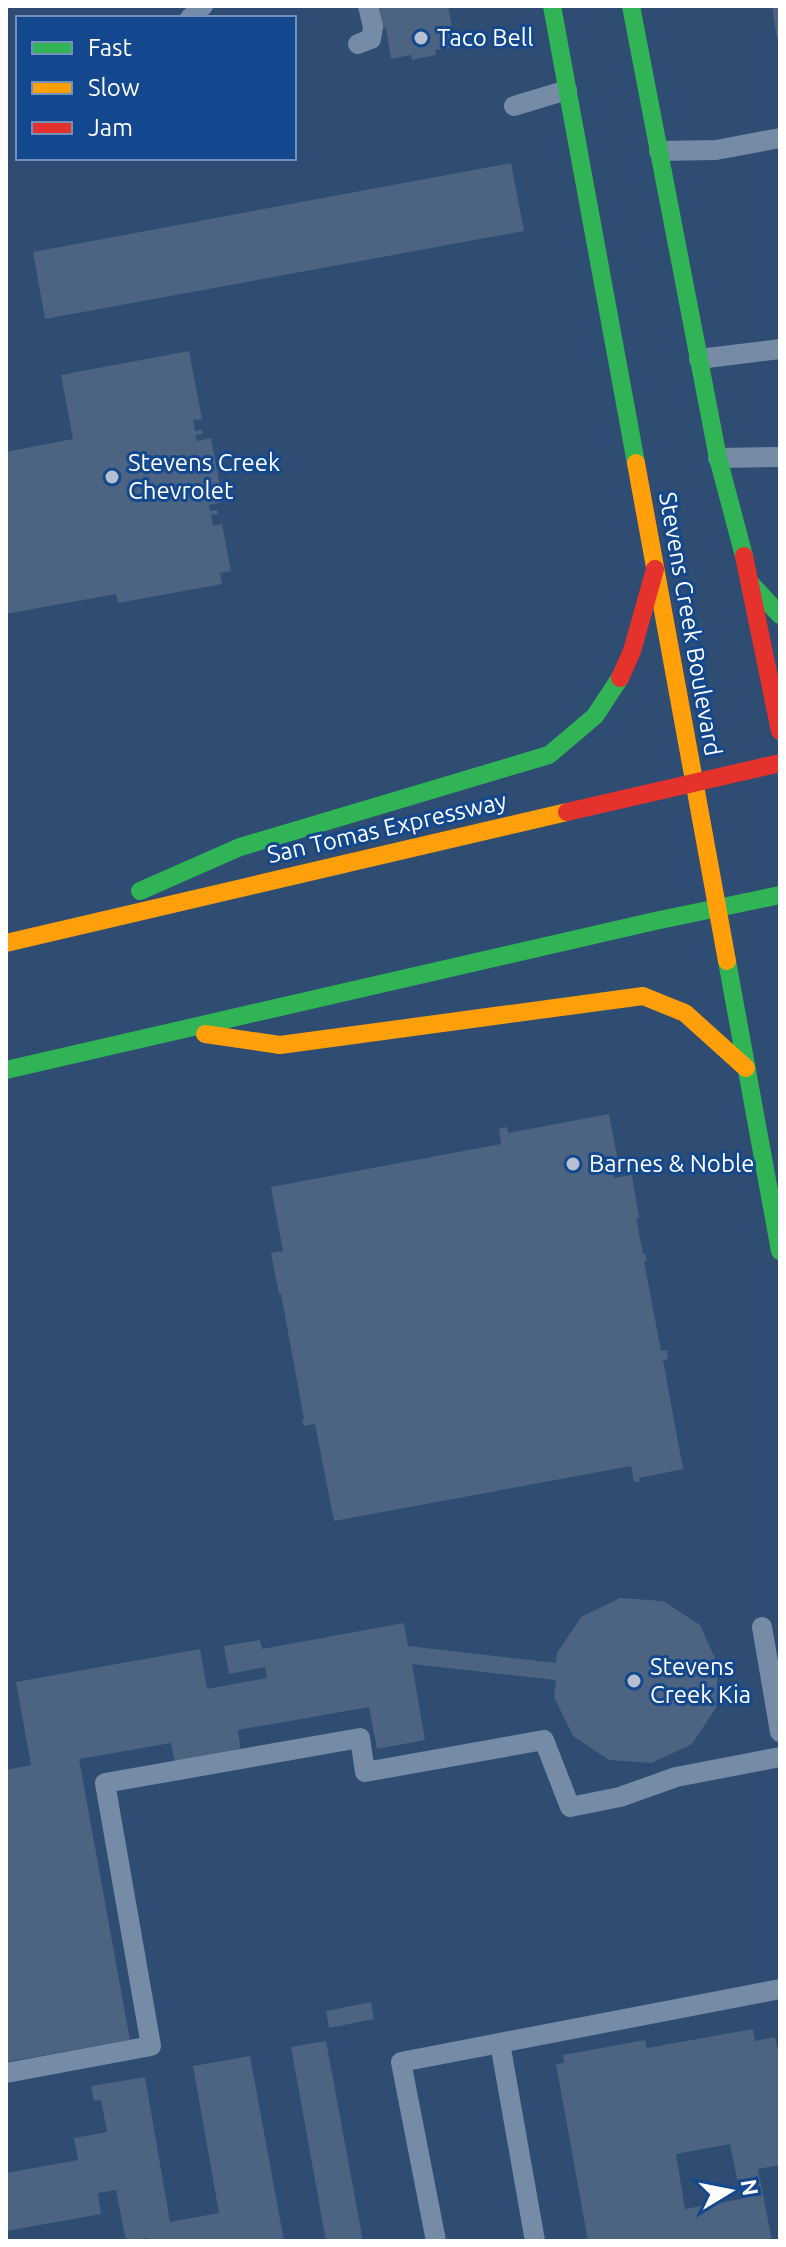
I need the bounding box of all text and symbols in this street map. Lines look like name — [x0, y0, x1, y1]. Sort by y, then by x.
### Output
legend — [16, 16, 296, 160]
place label: Taco Bell — [437, 24, 533, 51]
marker: Taco Bell — [412, 29, 430, 47]
text: Fast — [88, 34, 132, 61]
text: Slow — [88, 74, 140, 101]
text: Jam — [88, 114, 133, 141]
place label: Stevens Creek Chevrolet — [128, 449, 280, 504]
marker: Stevens Creek Chevrolet — [103, 468, 121, 486]
street label: Stevens Creek Boulevard — [654, 490, 727, 758]
street label: San Tomas Expressway — [265, 787, 510, 868]
place label: Barnes & Noble — [589, 1150, 754, 1177]
marker: Barnes & Noble — [564, 1155, 582, 1173]
place label: Stevens Creek Kia — [650, 1653, 751, 1708]
marker: Stevens Creek Kia — [625, 1672, 643, 1690]
north arrow — [690, 2151, 770, 2231]
text: N — [736, 2177, 764, 2198]

